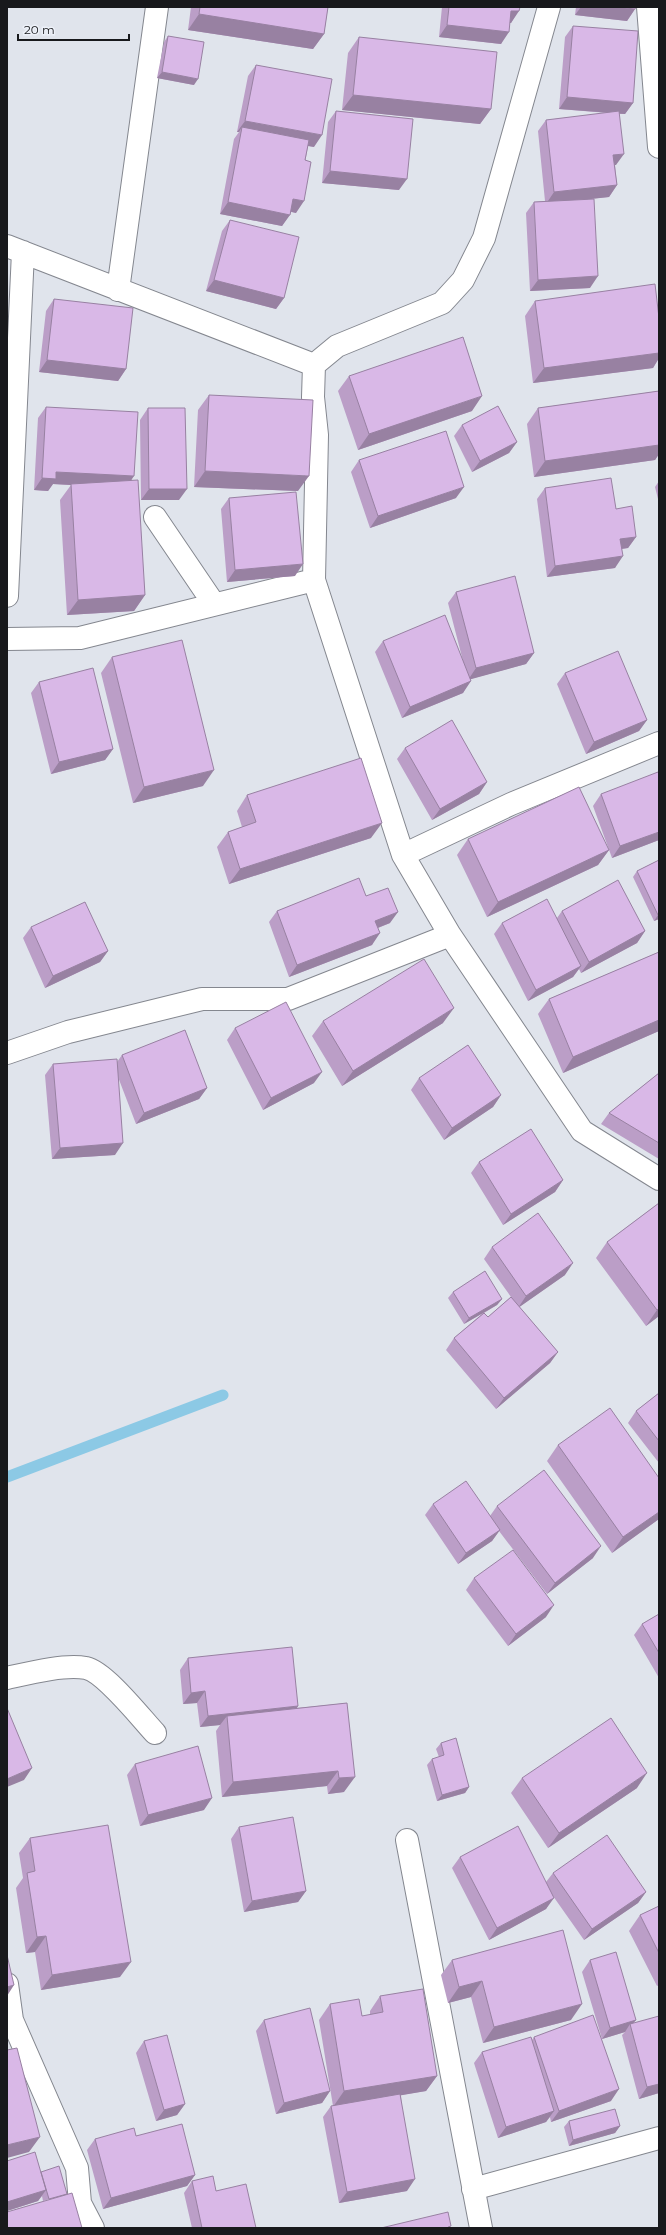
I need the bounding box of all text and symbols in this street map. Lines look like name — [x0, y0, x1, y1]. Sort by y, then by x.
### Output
scale bar — [18, 16, 129, 42]
text: 20 m — [24, 22, 55, 37]

